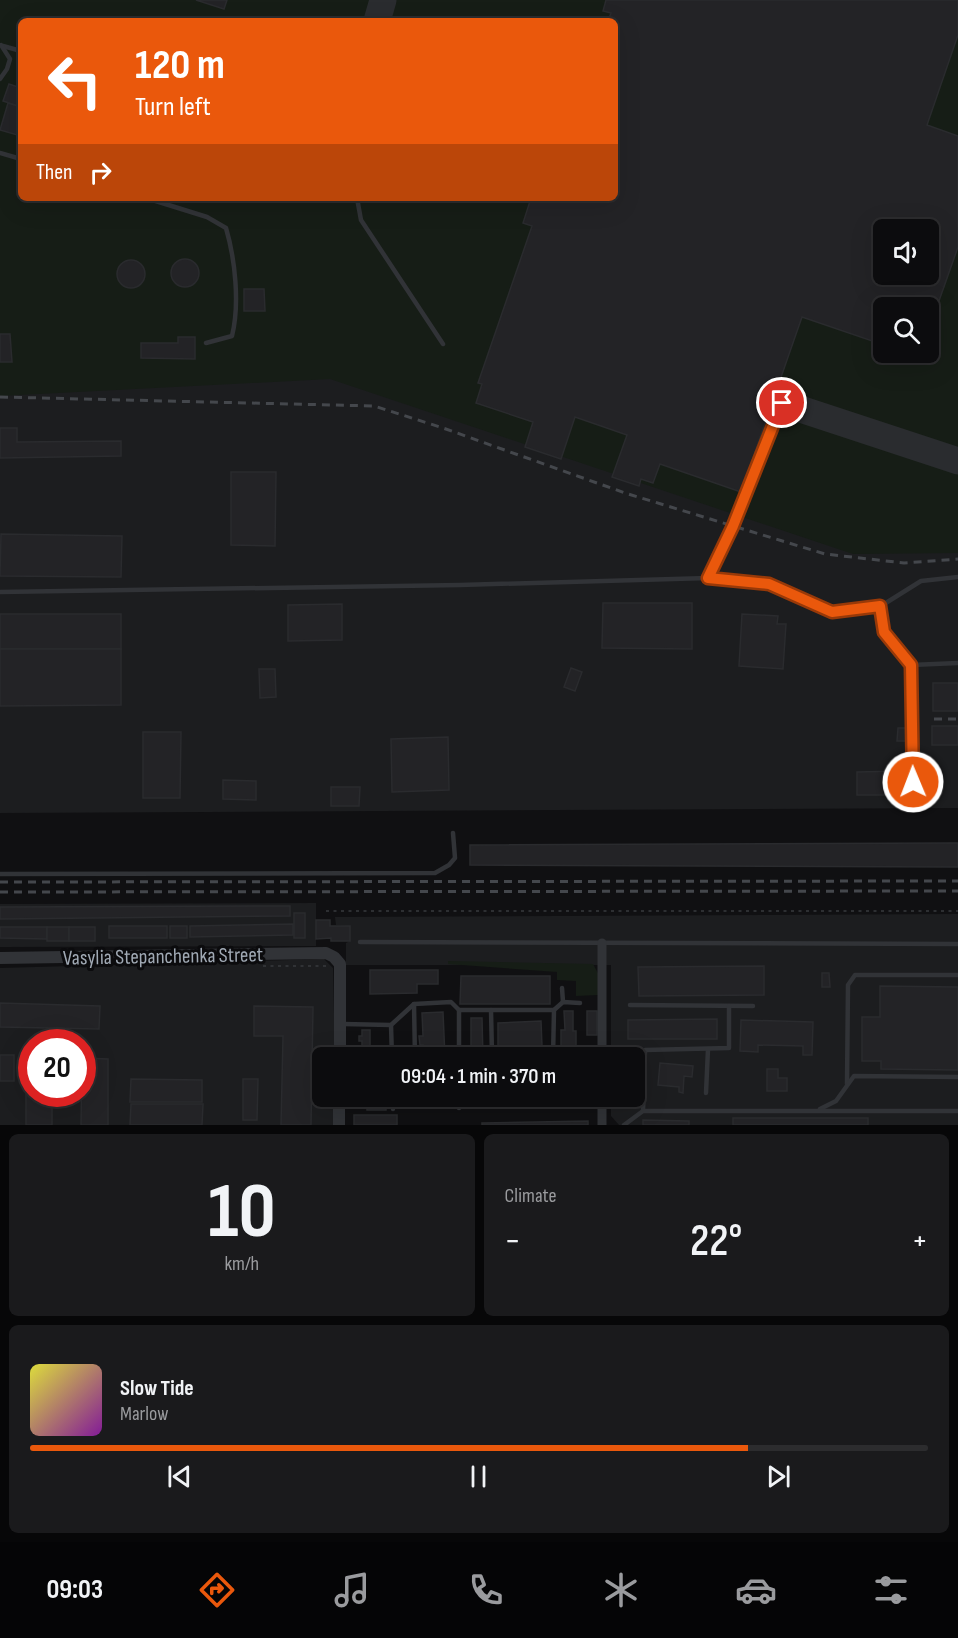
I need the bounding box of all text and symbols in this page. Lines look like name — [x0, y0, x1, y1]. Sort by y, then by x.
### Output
text: 120 m — [135, 40, 225, 91]
icon: left — [36, 42, 114, 120]
text: Turn left — [135, 91, 211, 123]
icon: right — [84, 156, 117, 189]
text: Then — [36, 159, 72, 186]
map controls — [873, 219, 939, 363]
button: sound — [873, 219, 939, 285]
button: search — [873, 297, 939, 363]
pin — [756, 377, 807, 428]
icon: arrive — [765, 386, 798, 419]
position arrow — [881, 750, 945, 814]
street label: Vasylia Stepanchenka Street — [63, 942, 263, 971]
speed limit sign: 20 — [18, 1029, 96, 1107]
text: 09:04 · 1 min · 370 m — [401, 1063, 556, 1090]
text: 10 — [208, 1166, 276, 1259]
text: Climate — [505, 1184, 557, 1208]
text: 22° — [690, 1214, 742, 1269]
text: − — [505, 1221, 521, 1261]
text: + — [912, 1221, 928, 1261]
text: km/h — [224, 1252, 259, 1276]
text: Slow Tide — [120, 1375, 194, 1402]
text: Marlow — [120, 1402, 168, 1426]
icon: previous — [163, 1460, 196, 1493]
icon: pause — [462, 1460, 495, 1493]
icon: next — [762, 1460, 795, 1493]
icon: directions — [196, 1569, 238, 1611]
icon: music — [331, 1569, 373, 1611]
icon: phone — [465, 1569, 507, 1611]
icon: climate — [600, 1569, 642, 1611]
icon: car — [735, 1569, 777, 1611]
icon: filters — [870, 1569, 912, 1611]
text: 09:03 — [46, 1574, 103, 1606]

